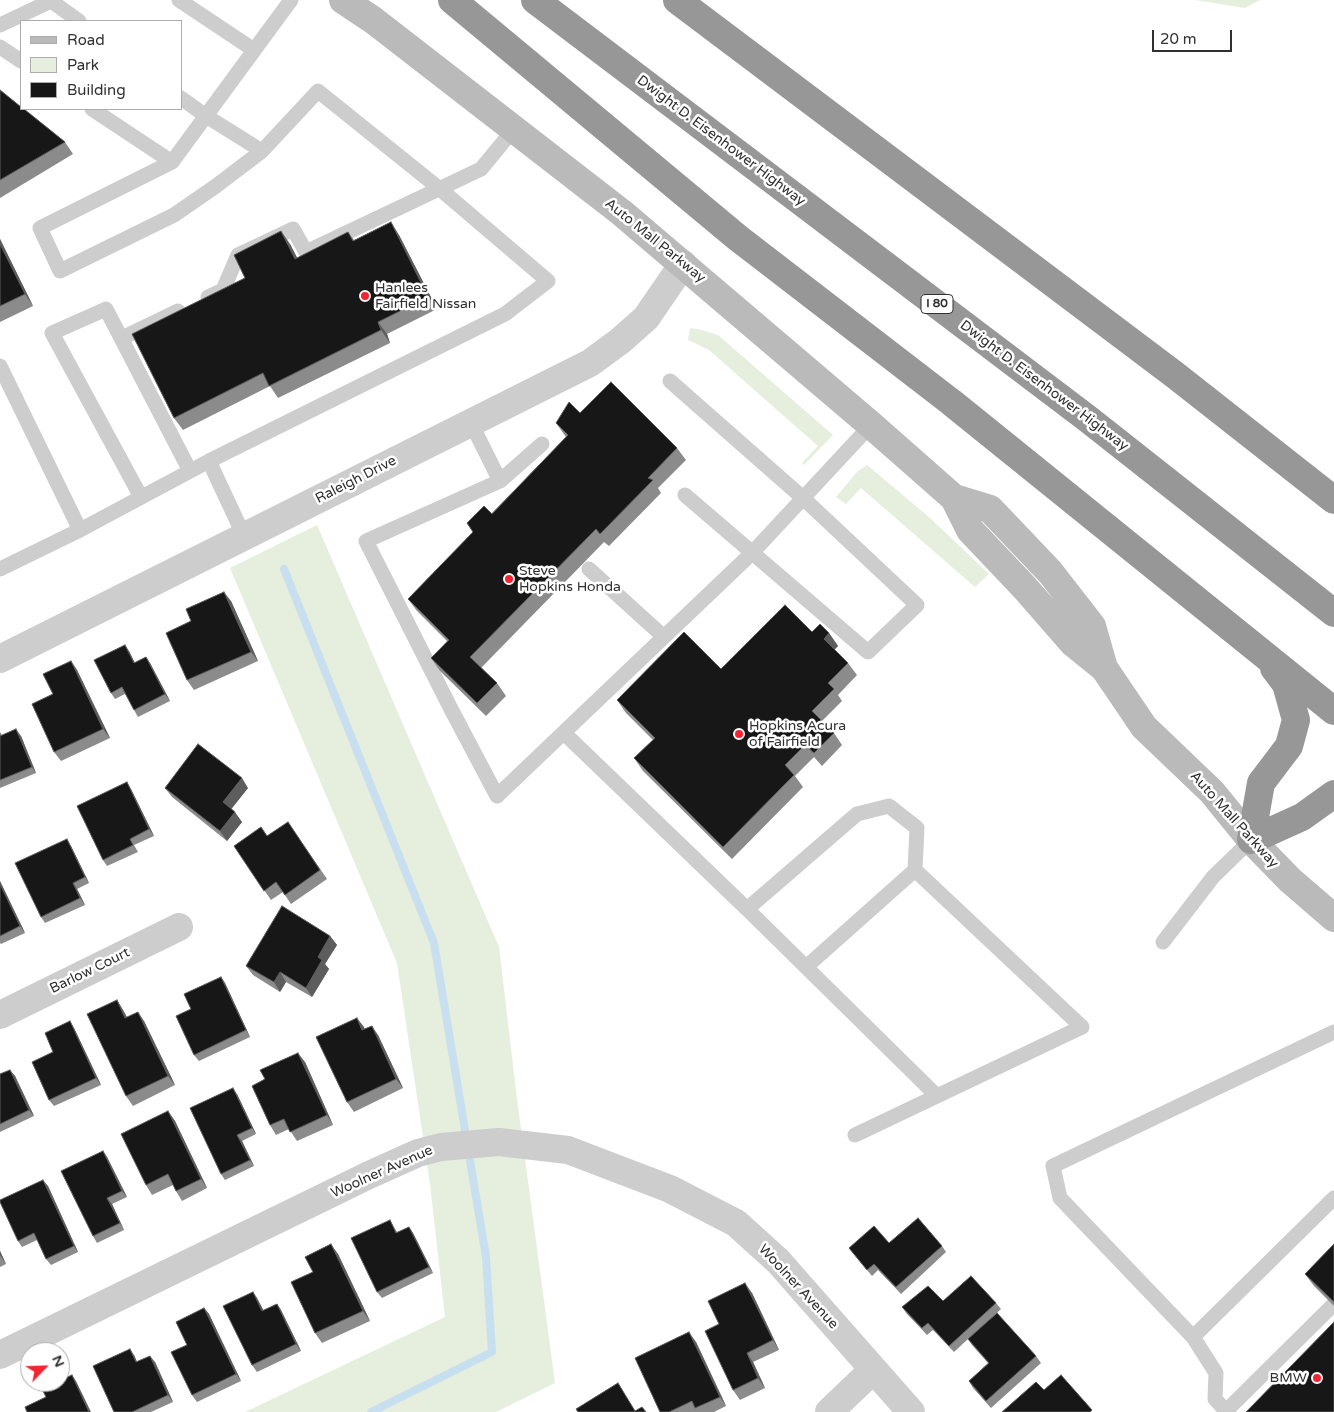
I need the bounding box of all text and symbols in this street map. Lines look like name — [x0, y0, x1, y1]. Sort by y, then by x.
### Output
legend — [20, 20, 182, 110]
scale bar — [1154, 20, 1234, 52]
text: 20 m — [1160, 30, 1197, 48]
text: Road — [67, 31, 105, 49]
text: Park — [67, 56, 99, 74]
street label: Dwight D. Eisenhower Highway — [633, 72, 809, 210]
text: Building — [67, 81, 126, 99]
street label: Auto Mall Parkway — [601, 195, 709, 287]
place label: Hanlees Fairfield Nissan — [375, 280, 476, 312]
marker: Hanlees Fairfield Nissan — [359, 290, 371, 302]
road number: I 80 — [921, 294, 953, 314]
street label: Dwight D. Eisenhower Highway — [956, 317, 1132, 455]
street label: Raleigh Drive — [313, 452, 399, 508]
place label: Steve Hopkins Honda — [519, 563, 621, 596]
marker: Steve Hopkins Honda — [503, 573, 515, 585]
place label: Hopkins Acura of Fairfield — [749, 718, 846, 750]
marker: Hopkins Acura of Fairfield — [733, 728, 745, 740]
street label: Auto Mall Parkway — [1186, 768, 1282, 872]
street label: Barlow Court — [47, 944, 133, 998]
street label: Woolner Avenue — [329, 1142, 435, 1202]
street label: Woolner Avenue — [754, 1241, 842, 1333]
north arrow — [20, 1342, 70, 1392]
text: N — [48, 1353, 68, 1370]
place label: BMW — [1270, 1370, 1307, 1386]
marker: BMW — [1311, 1372, 1323, 1384]

